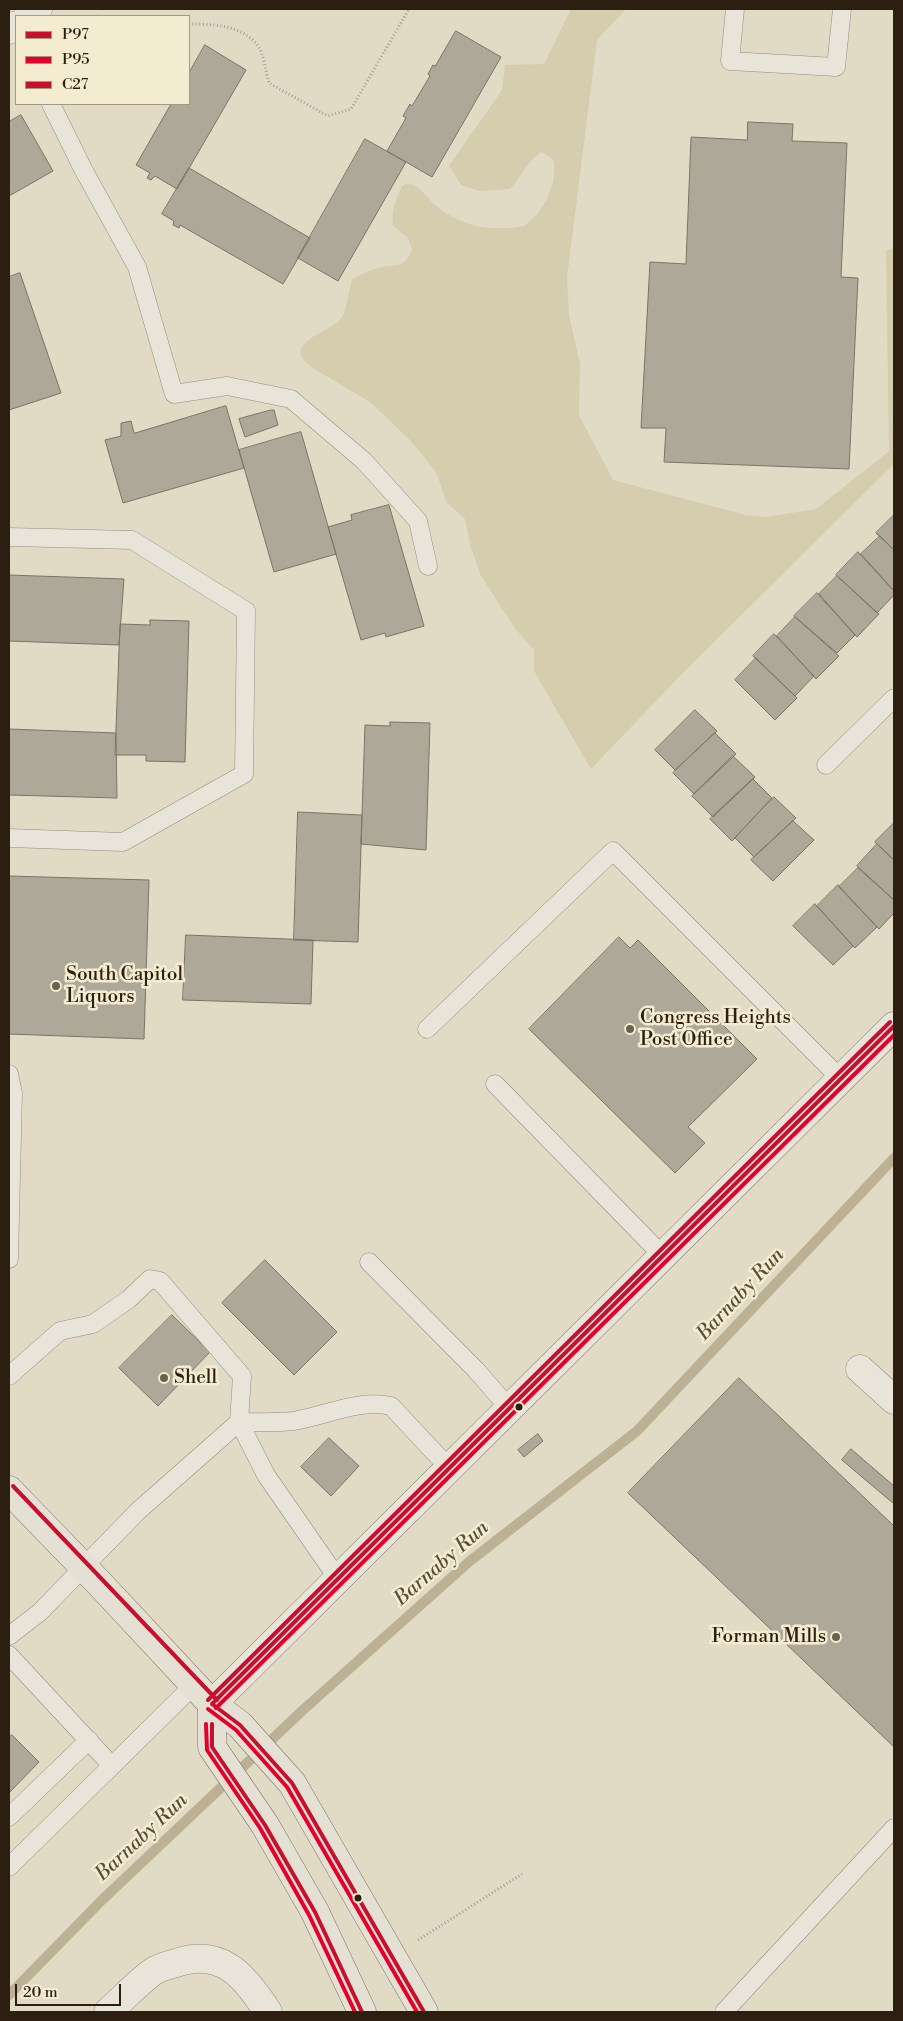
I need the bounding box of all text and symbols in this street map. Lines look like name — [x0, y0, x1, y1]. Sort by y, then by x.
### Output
legend — [15, 15, 190, 105]
text: P97 — [62, 25, 89, 44]
text: P95 — [62, 50, 90, 69]
text: C27 — [62, 75, 88, 94]
place label: South Capitol Liquors — [66, 964, 183, 1008]
marker: South Capitol Liquors — [50, 980, 62, 992]
place label: Congress Heights Post Office — [640, 1007, 791, 1051]
marker: Congress Heights Post Office — [624, 1023, 636, 1035]
water label: Barnaby Run — [692, 1244, 790, 1346]
place label: Shell — [174, 1367, 217, 1389]
marker: Shell — [158, 1372, 170, 1384]
unlabelled marker — [514, 1402, 524, 1412]
water label: Barnaby Run — [390, 1516, 494, 1612]
place label: Forman Mills — [711, 1626, 826, 1648]
marker: Forman Mills — [830, 1631, 842, 1643]
water label: Barnaby Run — [91, 1789, 193, 1887]
unlabelled marker — [353, 1893, 363, 1903]
scale bar — [18, 1974, 124, 2006]
text: 20 m — [23, 1983, 58, 2002]

